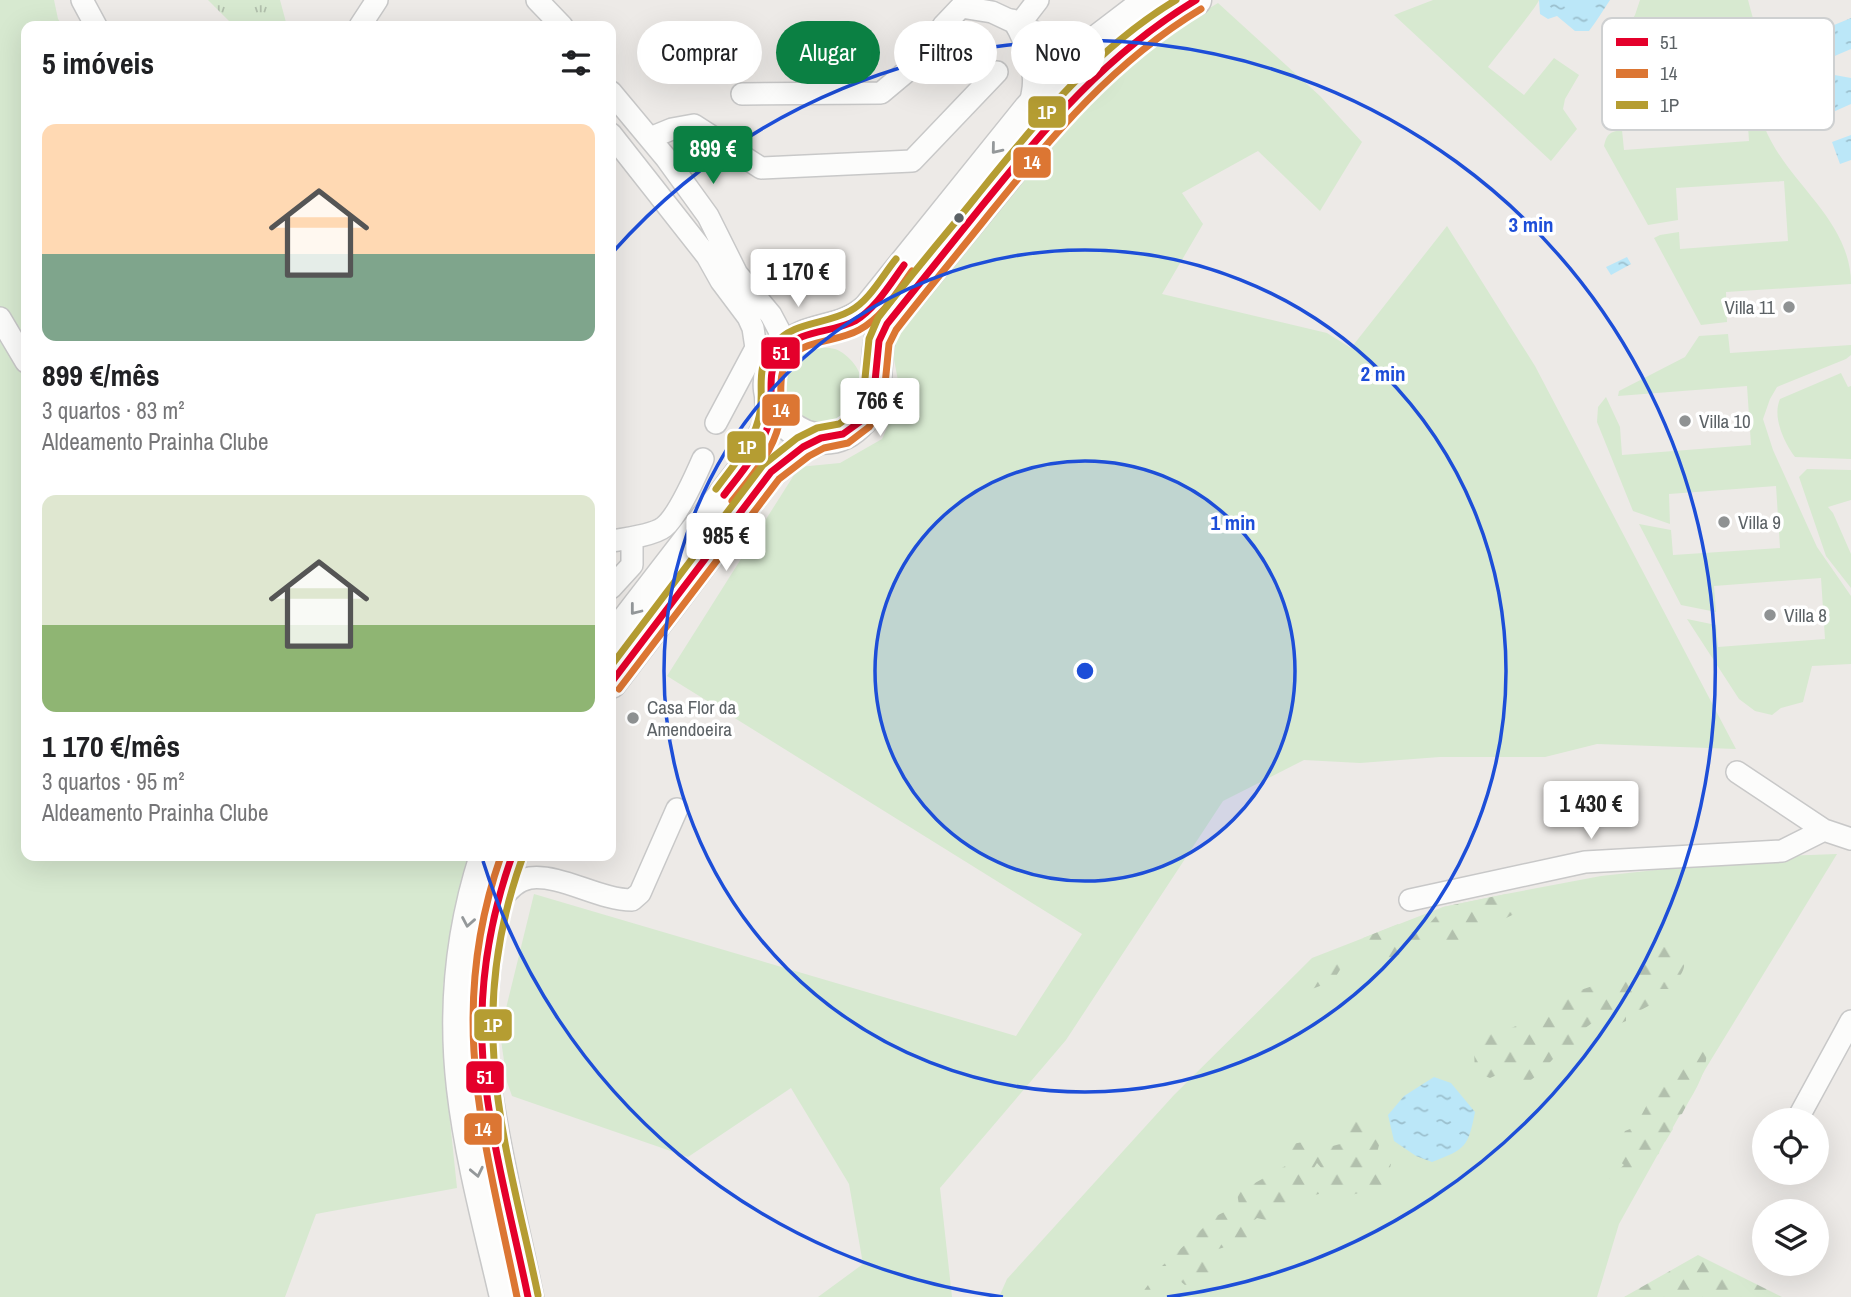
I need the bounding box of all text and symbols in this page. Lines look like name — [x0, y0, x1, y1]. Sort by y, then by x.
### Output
legend — [1602, 18, 1834, 130]
chip: Comprar — [637, 21, 762, 84]
chip: Alugar — [776, 21, 880, 84]
chip: Filtros — [894, 21, 997, 84]
chip: Novo — [1011, 21, 1105, 84]
text: 51 — [1660, 29, 1678, 55]
text: 5 imóveis — [42, 43, 154, 83]
icon: filters — [557, 44, 595, 82]
text: 14 — [1660, 60, 1678, 86]
text: 1P — [1660, 92, 1679, 118]
line badge: 1P — [1027, 95, 1067, 129]
text: 1P — [1037, 99, 1057, 125]
pin: 899 € — [664, 127, 762, 186]
text: 899 € — [689, 133, 737, 164]
one-way arrow — [992, 141, 1004, 154]
line badge: 14 — [1012, 146, 1052, 179]
text: 14 — [1023, 149, 1041, 175]
icon: home — [256, 170, 382, 296]
text: 3 min — [1509, 210, 1553, 239]
unlabelled marker — [952, 211, 966, 225]
pin: 1 170 € — [733, 250, 863, 309]
text: 1 170 € — [767, 256, 829, 287]
place label: Villa 11 — [1724, 294, 1775, 320]
marker: Villa 11 — [1781, 299, 1797, 315]
line badge: 51 — [760, 336, 801, 370]
text: 51 — [772, 340, 790, 366]
text: 899 €/mês — [42, 355, 160, 395]
text: 2 min — [1361, 359, 1405, 388]
pin: 766 € — [831, 378, 929, 438]
text: 766 € — [856, 385, 904, 416]
line badge: 14 — [761, 393, 801, 427]
text: 3 quartos · 83 m² — [42, 395, 185, 426]
text: 14 — [772, 397, 790, 423]
place label: Villa 10 — [1699, 408, 1751, 434]
marker: Villa 10 — [1677, 413, 1693, 429]
text: Aldeamento Prainha Clube — [42, 426, 268, 457]
line badge: 1P — [726, 430, 767, 464]
text: 1P — [737, 434, 757, 460]
text: 1 min — [1211, 508, 1255, 537]
place label: Villa 9 — [1738, 509, 1781, 535]
pin: 985 € — [677, 514, 775, 573]
marker: Villa 9 — [1716, 514, 1732, 530]
text: 985 € — [702, 520, 750, 551]
icon: home — [256, 541, 382, 667]
one-way arrow — [631, 602, 644, 615]
place label: Villa 8 — [1784, 602, 1827, 628]
marker: Villa 8 — [1762, 607, 1778, 623]
centre of rings — [1073, 659, 1097, 683]
place label: Casa Flor da Amendoeira — [646, 694, 737, 742]
marker: Casa Flor da Amendoeira — [625, 710, 641, 726]
text: 1 170 €/mês — [42, 726, 180, 766]
text: 3 quartos · 95 m² — [42, 766, 185, 797]
pin: 1 430 € — [1526, 782, 1656, 841]
text: 1 430 € — [1560, 788, 1622, 819]
text: Aldeamento Prainha Clube — [42, 797, 268, 828]
one-way arrow — [461, 916, 476, 928]
line badge: 1P — [473, 1008, 513, 1042]
text: 1P — [483, 1012, 503, 1038]
line badge: 51 — [465, 1060, 505, 1094]
text: 51 — [476, 1064, 494, 1090]
map controls — [1752, 1108, 1829, 1276]
button: locate — [1752, 1108, 1829, 1185]
line badge: 14 — [463, 1112, 503, 1146]
text: 14 — [474, 1116, 492, 1142]
one-way arrow — [468, 1166, 483, 1178]
button: layers — [1752, 1199, 1829, 1276]

